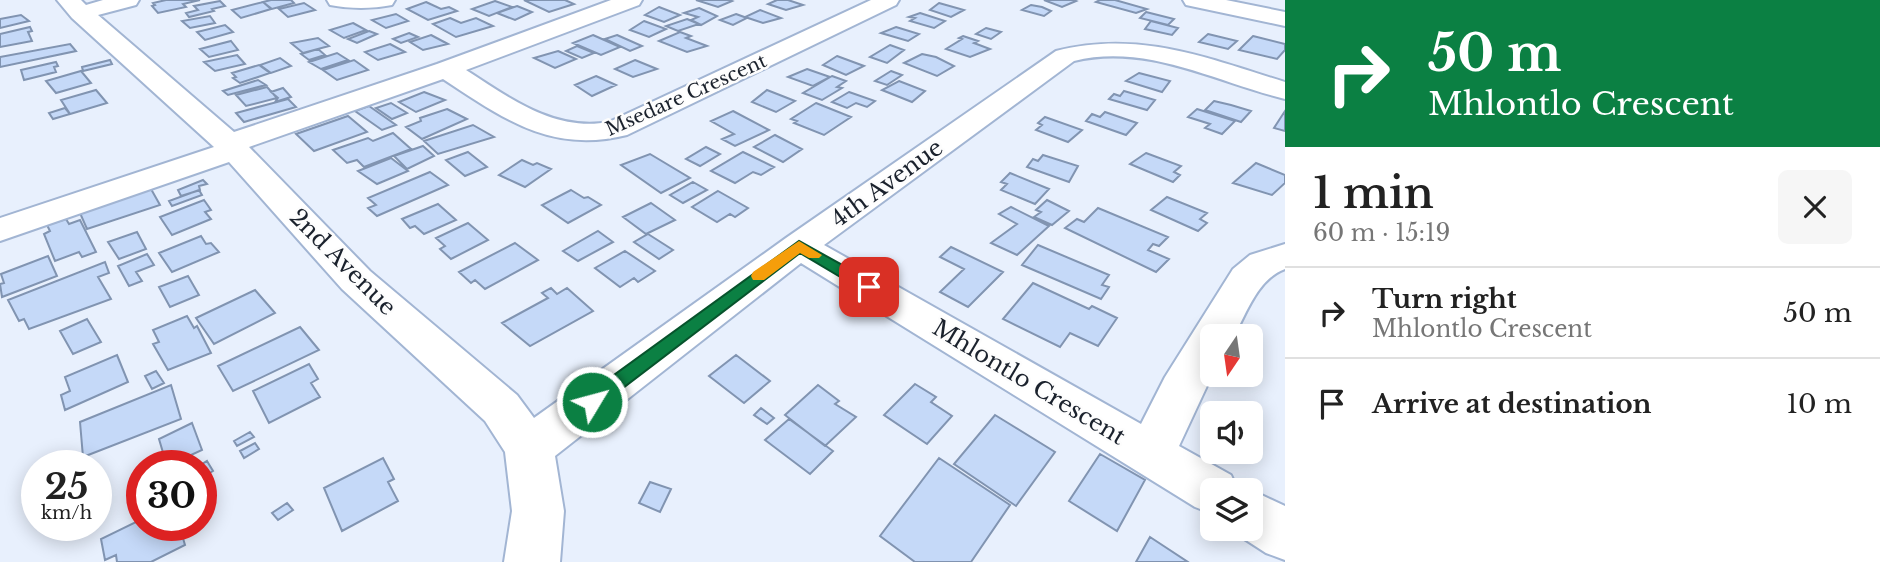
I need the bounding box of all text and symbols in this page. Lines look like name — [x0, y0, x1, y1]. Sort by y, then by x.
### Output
text: 50 m — [1428, 23, 1561, 84]
icon: right — [1313, 28, 1404, 119]
street label: Msedare Crescent — [602, 49, 771, 141]
text: Mhlontlo Crescent — [1428, 84, 1734, 124]
street label: 4th Avenue — [826, 133, 948, 233]
text: 1 min — [1313, 167, 1434, 219]
button: close — [1778, 170, 1852, 244]
street label: 2nd Avenue — [284, 203, 402, 321]
text: 60 m · 15:19 — [1313, 219, 1450, 247]
pin — [839, 257, 899, 317]
icon: arrive — [850, 268, 888, 306]
text: Turn right — [1372, 283, 1517, 315]
icon: right — [1313, 294, 1351, 332]
text: 50 m — [1783, 297, 1852, 329]
street label: Mhlontlo Crescent — [928, 313, 1131, 451]
text: Mhlontlo Crescent — [1372, 315, 1592, 343]
north arrow — [1200, 324, 1264, 387]
map controls — [1200, 324, 1263, 541]
position arrow — [555, 365, 629, 439]
icon: arrive — [1313, 385, 1351, 423]
text: Arrive at destination — [1372, 388, 1652, 420]
text: 10 m — [1786, 388, 1852, 420]
button: sound — [1200, 401, 1263, 464]
speed limit sign: 30 — [126, 450, 217, 541]
text: 25 — [45, 465, 88, 508]
button: layers — [1200, 478, 1263, 541]
text: km/h — [41, 502, 92, 524]

